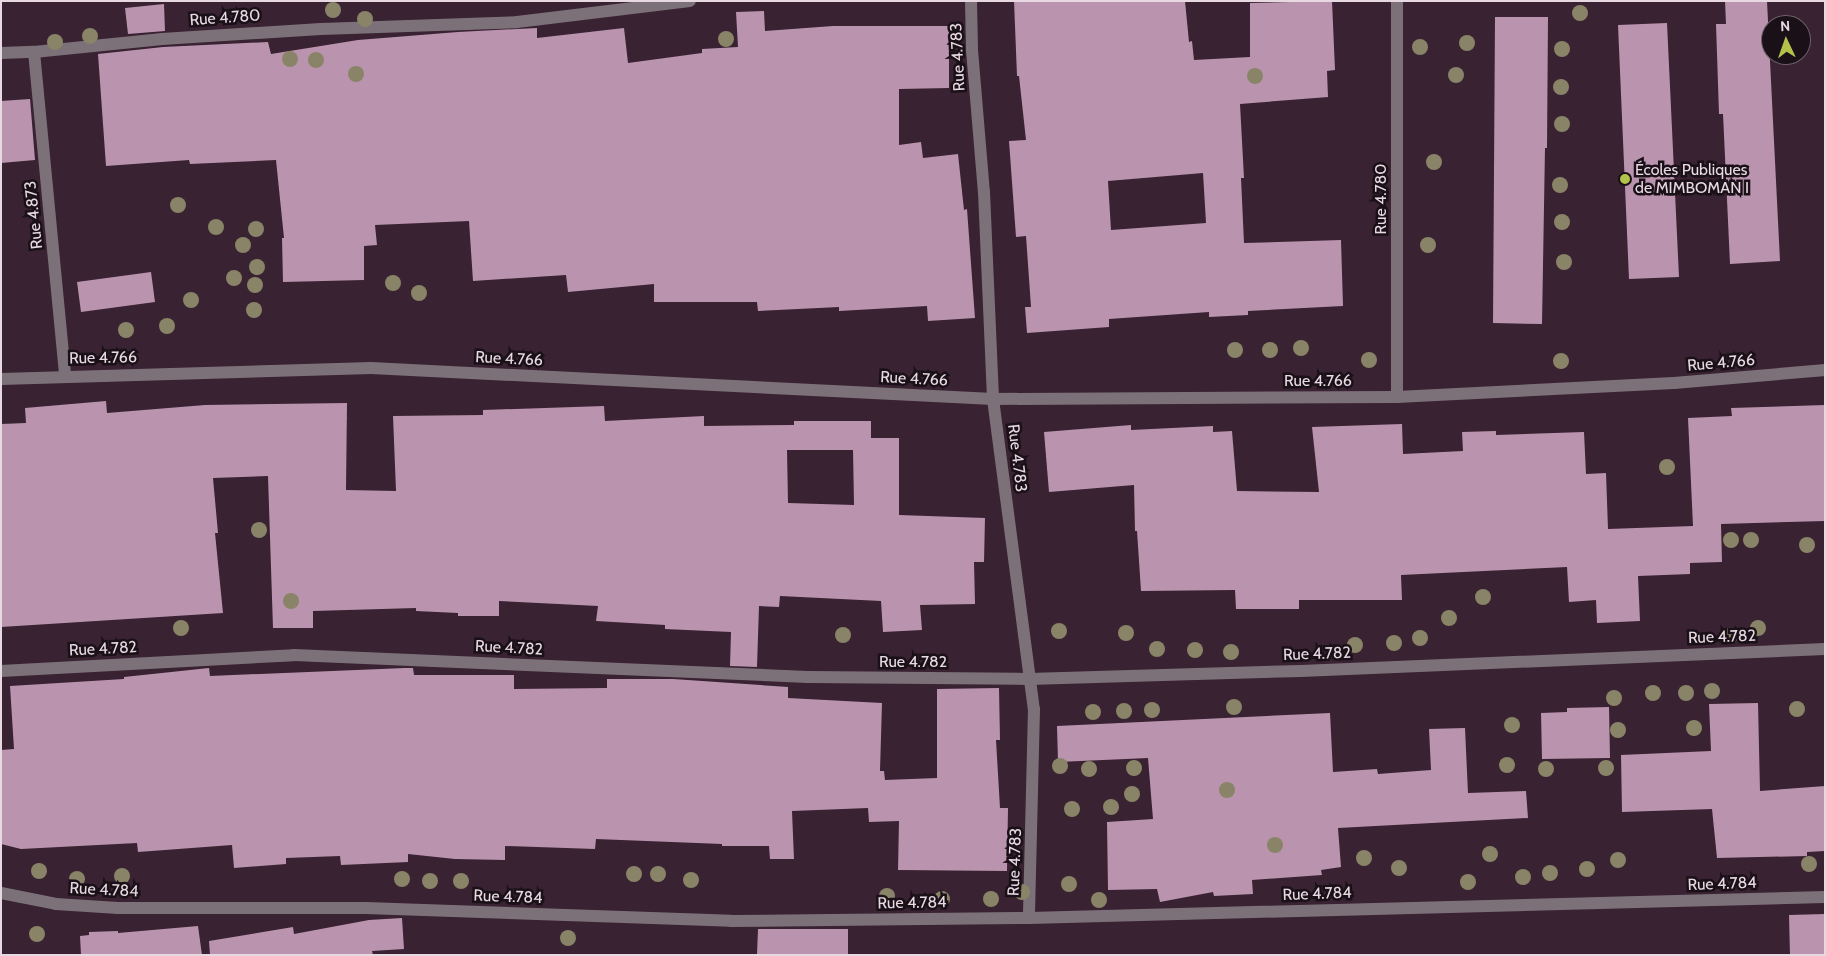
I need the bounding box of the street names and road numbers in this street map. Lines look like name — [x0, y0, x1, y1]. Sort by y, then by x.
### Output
street label: Rue 4.780 — [189, 6, 261, 30]
street label: Rue 4.783 — [947, 22, 969, 92]
street label: Rue 4.780 — [1371, 164, 1391, 234]
street label: Rue 4.873 — [21, 180, 47, 250]
street label: Rue 4.766 — [69, 348, 137, 368]
street label: Rue 4.766 — [475, 348, 543, 370]
street label: Rue 4.766 — [1686, 350, 1756, 376]
street label: Rue 4.766 — [880, 368, 948, 390]
street label: Rue 4.766 — [1284, 371, 1352, 391]
street label: Rue 4.783 — [1003, 423, 1031, 493]
street label: Rue 4.782 — [1688, 626, 1756, 648]
street label: Rue 4.782 — [474, 637, 544, 659]
street label: Rue 4.782 — [68, 638, 138, 660]
street label: Rue 4.782 — [1283, 643, 1351, 665]
street label: Rue 4.782 — [879, 652, 947, 672]
street label: Rue 4.783 — [1004, 828, 1026, 896]
street label: Rue 4.784 — [1687, 873, 1757, 895]
street label: Rue 4.784 — [69, 879, 139, 901]
street label: Rue 4.784 — [1282, 883, 1352, 905]
street label: Rue 4.784 — [473, 886, 543, 908]
street label: Rue 4.784 — [877, 893, 947, 913]

